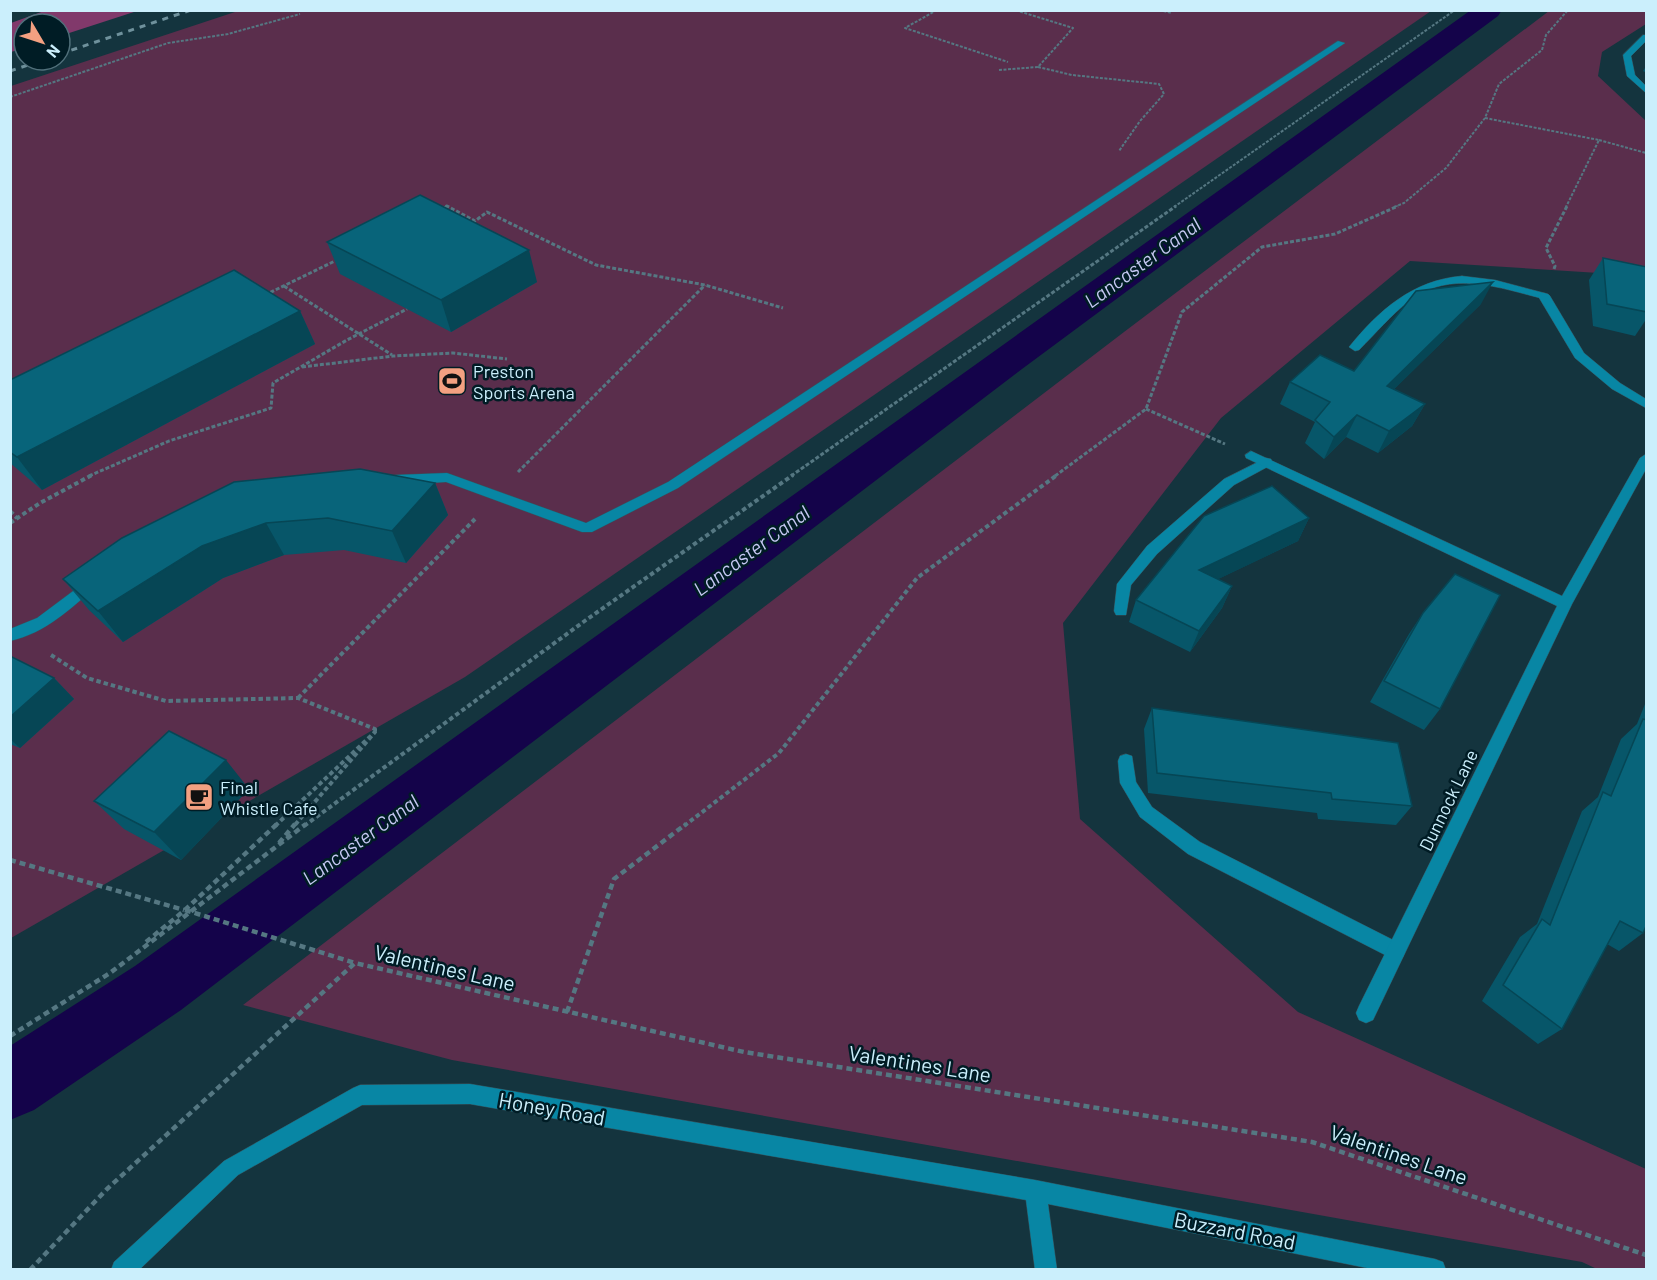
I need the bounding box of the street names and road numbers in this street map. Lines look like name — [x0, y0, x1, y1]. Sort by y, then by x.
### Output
street label: Dunnock Lane — [1414, 746, 1482, 854]
street label: Valentines Lane — [372, 939, 518, 995]
street label: Valentines Lane — [847, 1039, 993, 1087]
street label: Honey Road — [497, 1086, 607, 1130]
street label: Valentines Lane — [1327, 1119, 1471, 1189]
street label: Buzzard Road — [1172, 1206, 1298, 1254]

